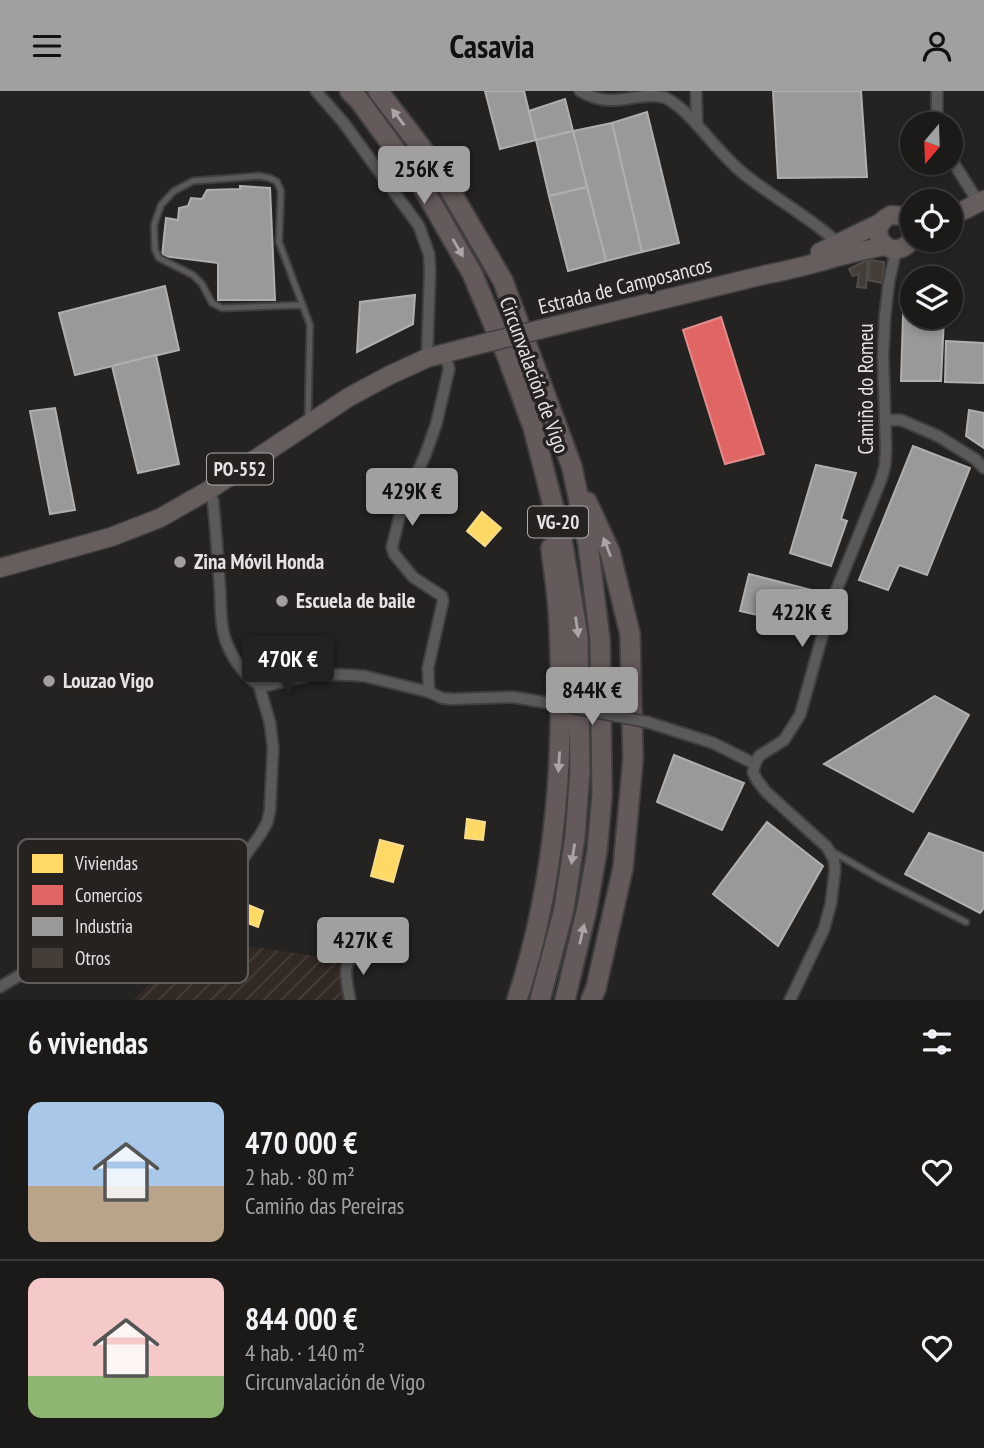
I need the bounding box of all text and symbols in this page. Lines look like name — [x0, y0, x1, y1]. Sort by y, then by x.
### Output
text: Casavia — [449, 25, 535, 67]
icon: menu — [28, 27, 66, 65]
icon: person — [918, 27, 956, 65]
one-way arrow — [391, 107, 405, 126]
north arrow — [900, 112, 962, 175]
map controls — [900, 112, 963, 329]
pin: 256K € — [367, 146, 481, 206]
text: 256K € — [394, 154, 454, 183]
button: locate — [900, 189, 963, 252]
one-way arrow — [452, 238, 464, 258]
street label: Estrada de Camposancos — [535, 251, 714, 320]
button: layers — [900, 266, 963, 329]
street label: Circunvalación de Vigo — [494, 293, 575, 457]
street label: Camiño do Romeu — [852, 323, 879, 455]
road number: PO-552 — [207, 453, 273, 485]
pin: 429K € — [355, 469, 469, 528]
text: 429K € — [382, 476, 442, 505]
road number: VG-20 — [528, 507, 588, 537]
one-way arrow — [602, 537, 613, 558]
place label: Zina Móvil Honda — [194, 548, 324, 575]
marker: Zina Móvil Honda — [172, 554, 188, 570]
place label: Escuela de baile — [296, 587, 416, 614]
pin: 422K € — [745, 589, 859, 649]
marker: Escuela de baile — [274, 593, 290, 609]
text: 422K € — [772, 597, 832, 626]
one-way arrow — [571, 616, 582, 638]
pin: 470K € — [231, 637, 345, 696]
text: 470K € — [258, 644, 318, 673]
place label: Louzao Vigo — [63, 667, 154, 694]
pin: 844K € — [535, 667, 649, 727]
marker: Louzao Vigo — [41, 673, 57, 689]
text: 844K € — [562, 675, 622, 704]
one-way arrow — [553, 751, 564, 773]
legend — [18, 839, 248, 983]
one-way arrow — [567, 843, 578, 865]
text: Viviendas — [74, 851, 138, 875]
text: Comercios — [75, 883, 142, 907]
text: Industria — [75, 914, 133, 938]
pin: 427K € — [306, 917, 420, 977]
one-way arrow — [576, 923, 587, 945]
text: 427K € — [333, 925, 393, 954]
text: Otros — [75, 946, 111, 970]
text: 6 viviendas — [28, 1023, 148, 1062]
icon: filters — [918, 1023, 956, 1061]
text: 470 000 € — [245, 1123, 358, 1162]
icon: home — [84, 1130, 168, 1214]
icon: heart — [918, 1153, 956, 1191]
text: 2 hab. · 80 m² — [245, 1162, 355, 1191]
text: Camiño das Pereiras — [245, 1191, 404, 1220]
text: 844 000 € — [245, 1299, 358, 1338]
icon: home — [84, 1306, 168, 1390]
icon: heart — [918, 1329, 956, 1367]
text: 4 hab. · 140 m² — [245, 1338, 365, 1367]
text: Circunvalación de Vigo — [245, 1367, 425, 1396]

